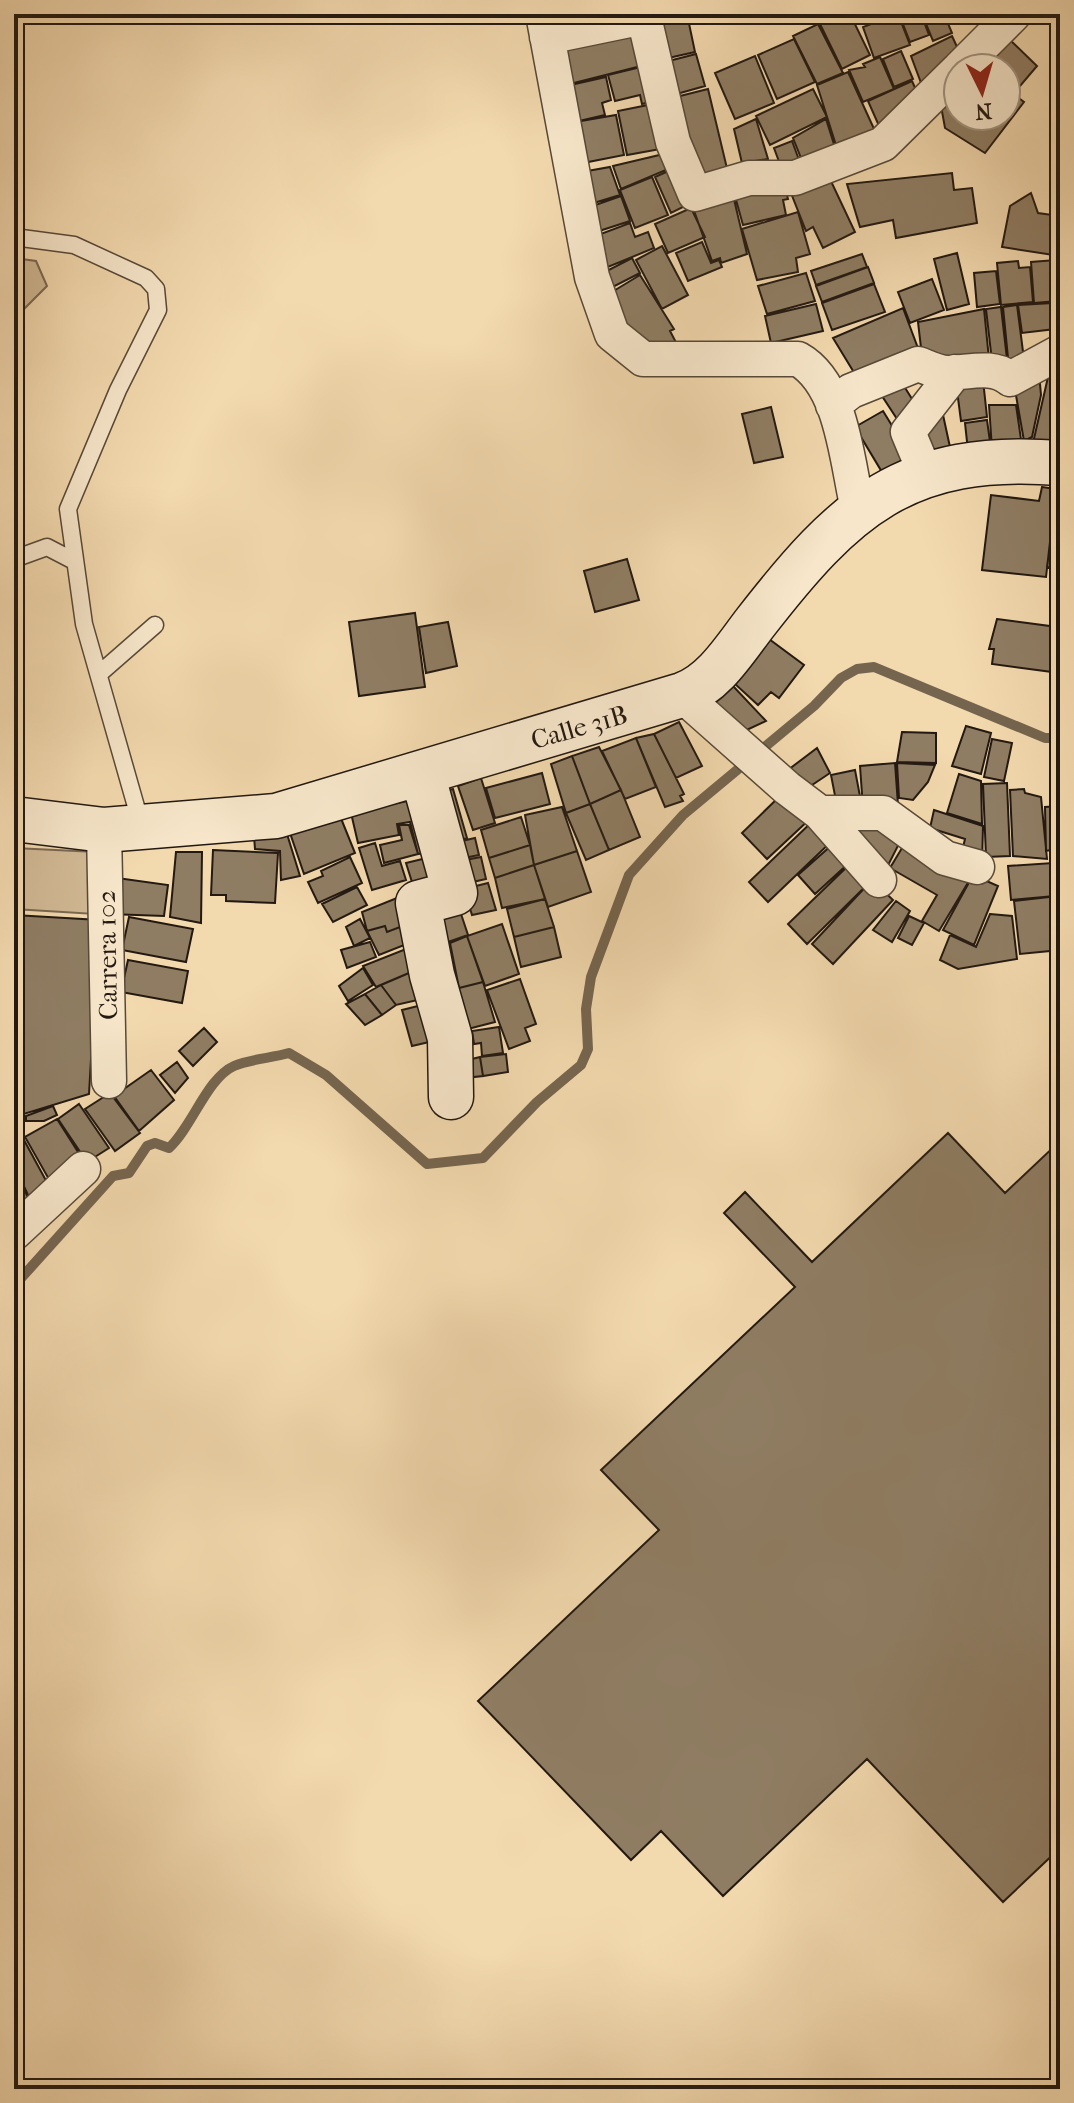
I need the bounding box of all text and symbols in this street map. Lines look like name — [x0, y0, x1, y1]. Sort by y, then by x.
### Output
north arrow — [942, 52, 1022, 132]
text: N — [974, 97, 993, 125]
street label: Calle 31B — [527, 699, 631, 756]
street label: Carrera 102 — [91, 890, 124, 1020]

